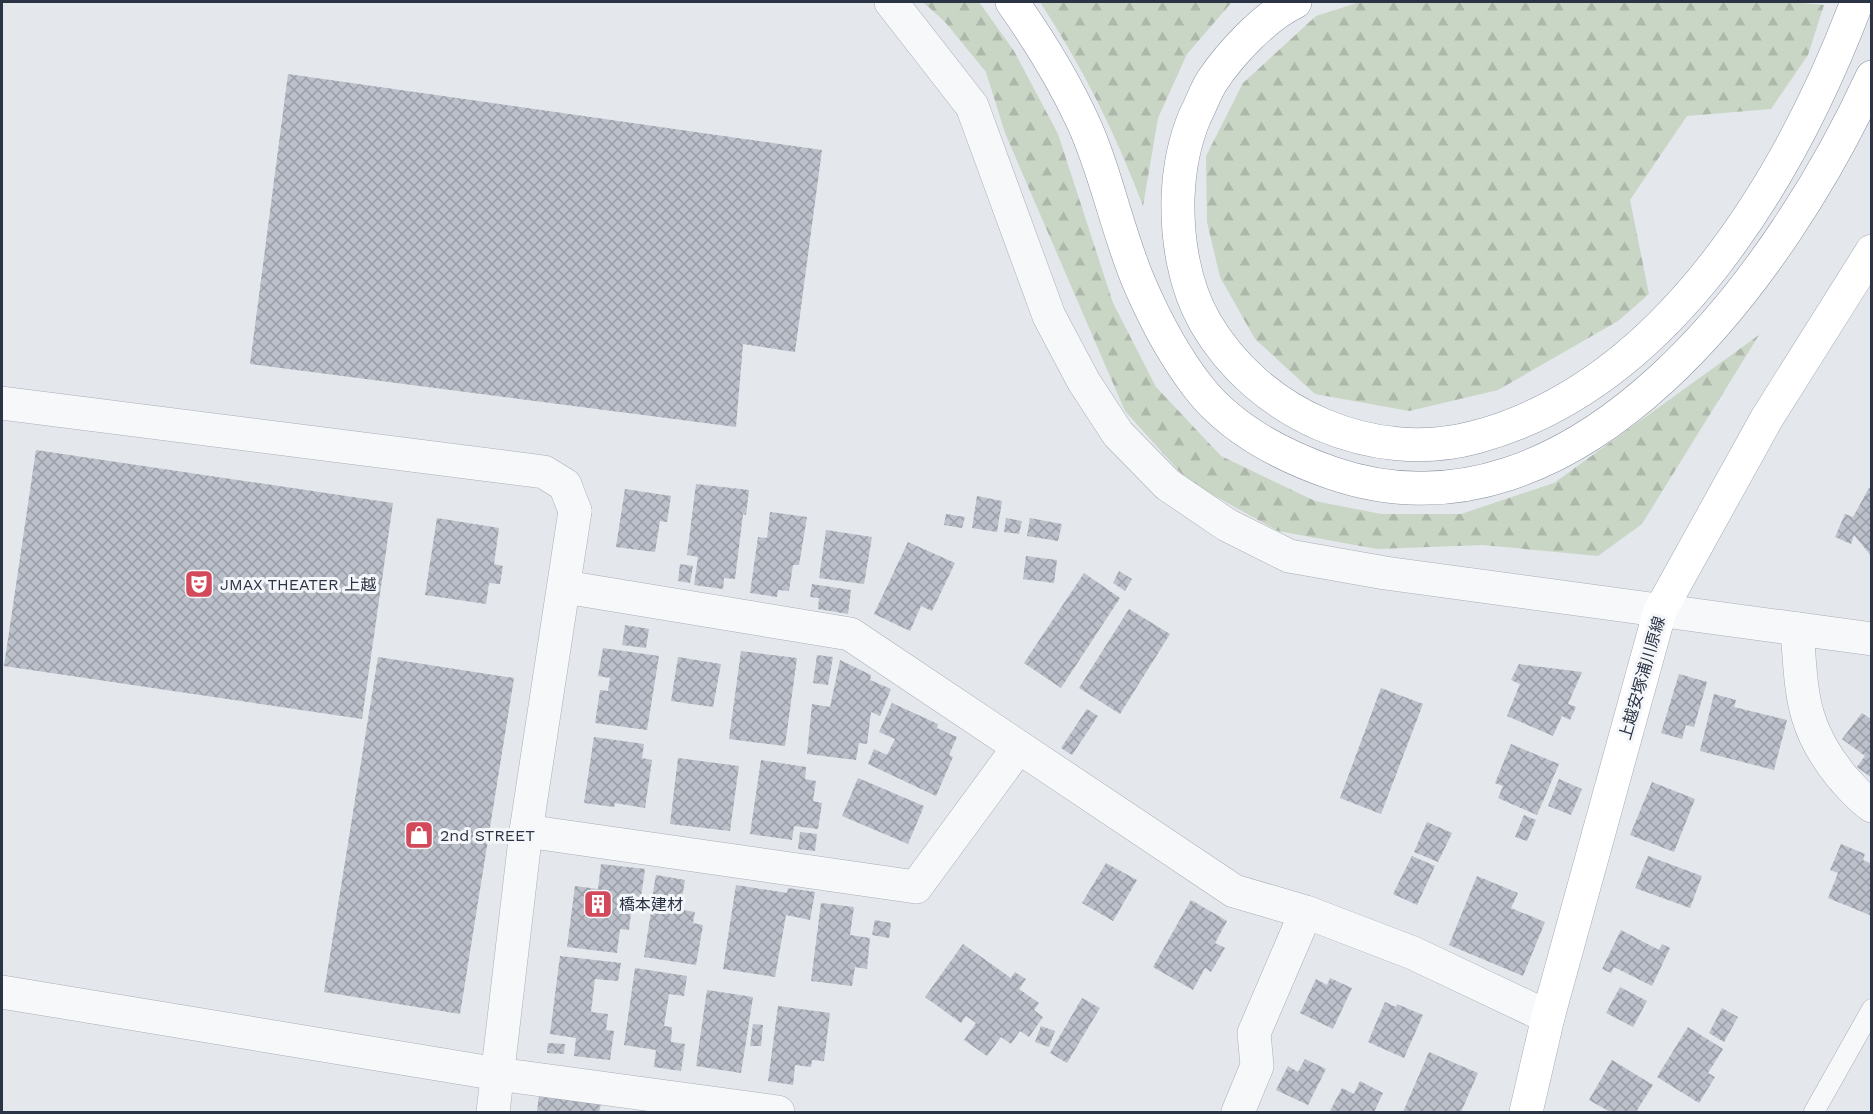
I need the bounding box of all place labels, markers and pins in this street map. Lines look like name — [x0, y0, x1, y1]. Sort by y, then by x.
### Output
theatre icon: JMAX THEATER 上越 — [183, 568, 215, 600]
place label: JMAX THEATER 上越 — [220, 575, 376, 594]
shop icon: 2nd STREET — [403, 819, 435, 851]
place label: 2nd STREET — [440, 826, 535, 845]
building icon: 橋本建材 — [582, 888, 614, 920]
place label: 橋本建材 — [619, 895, 683, 914]

